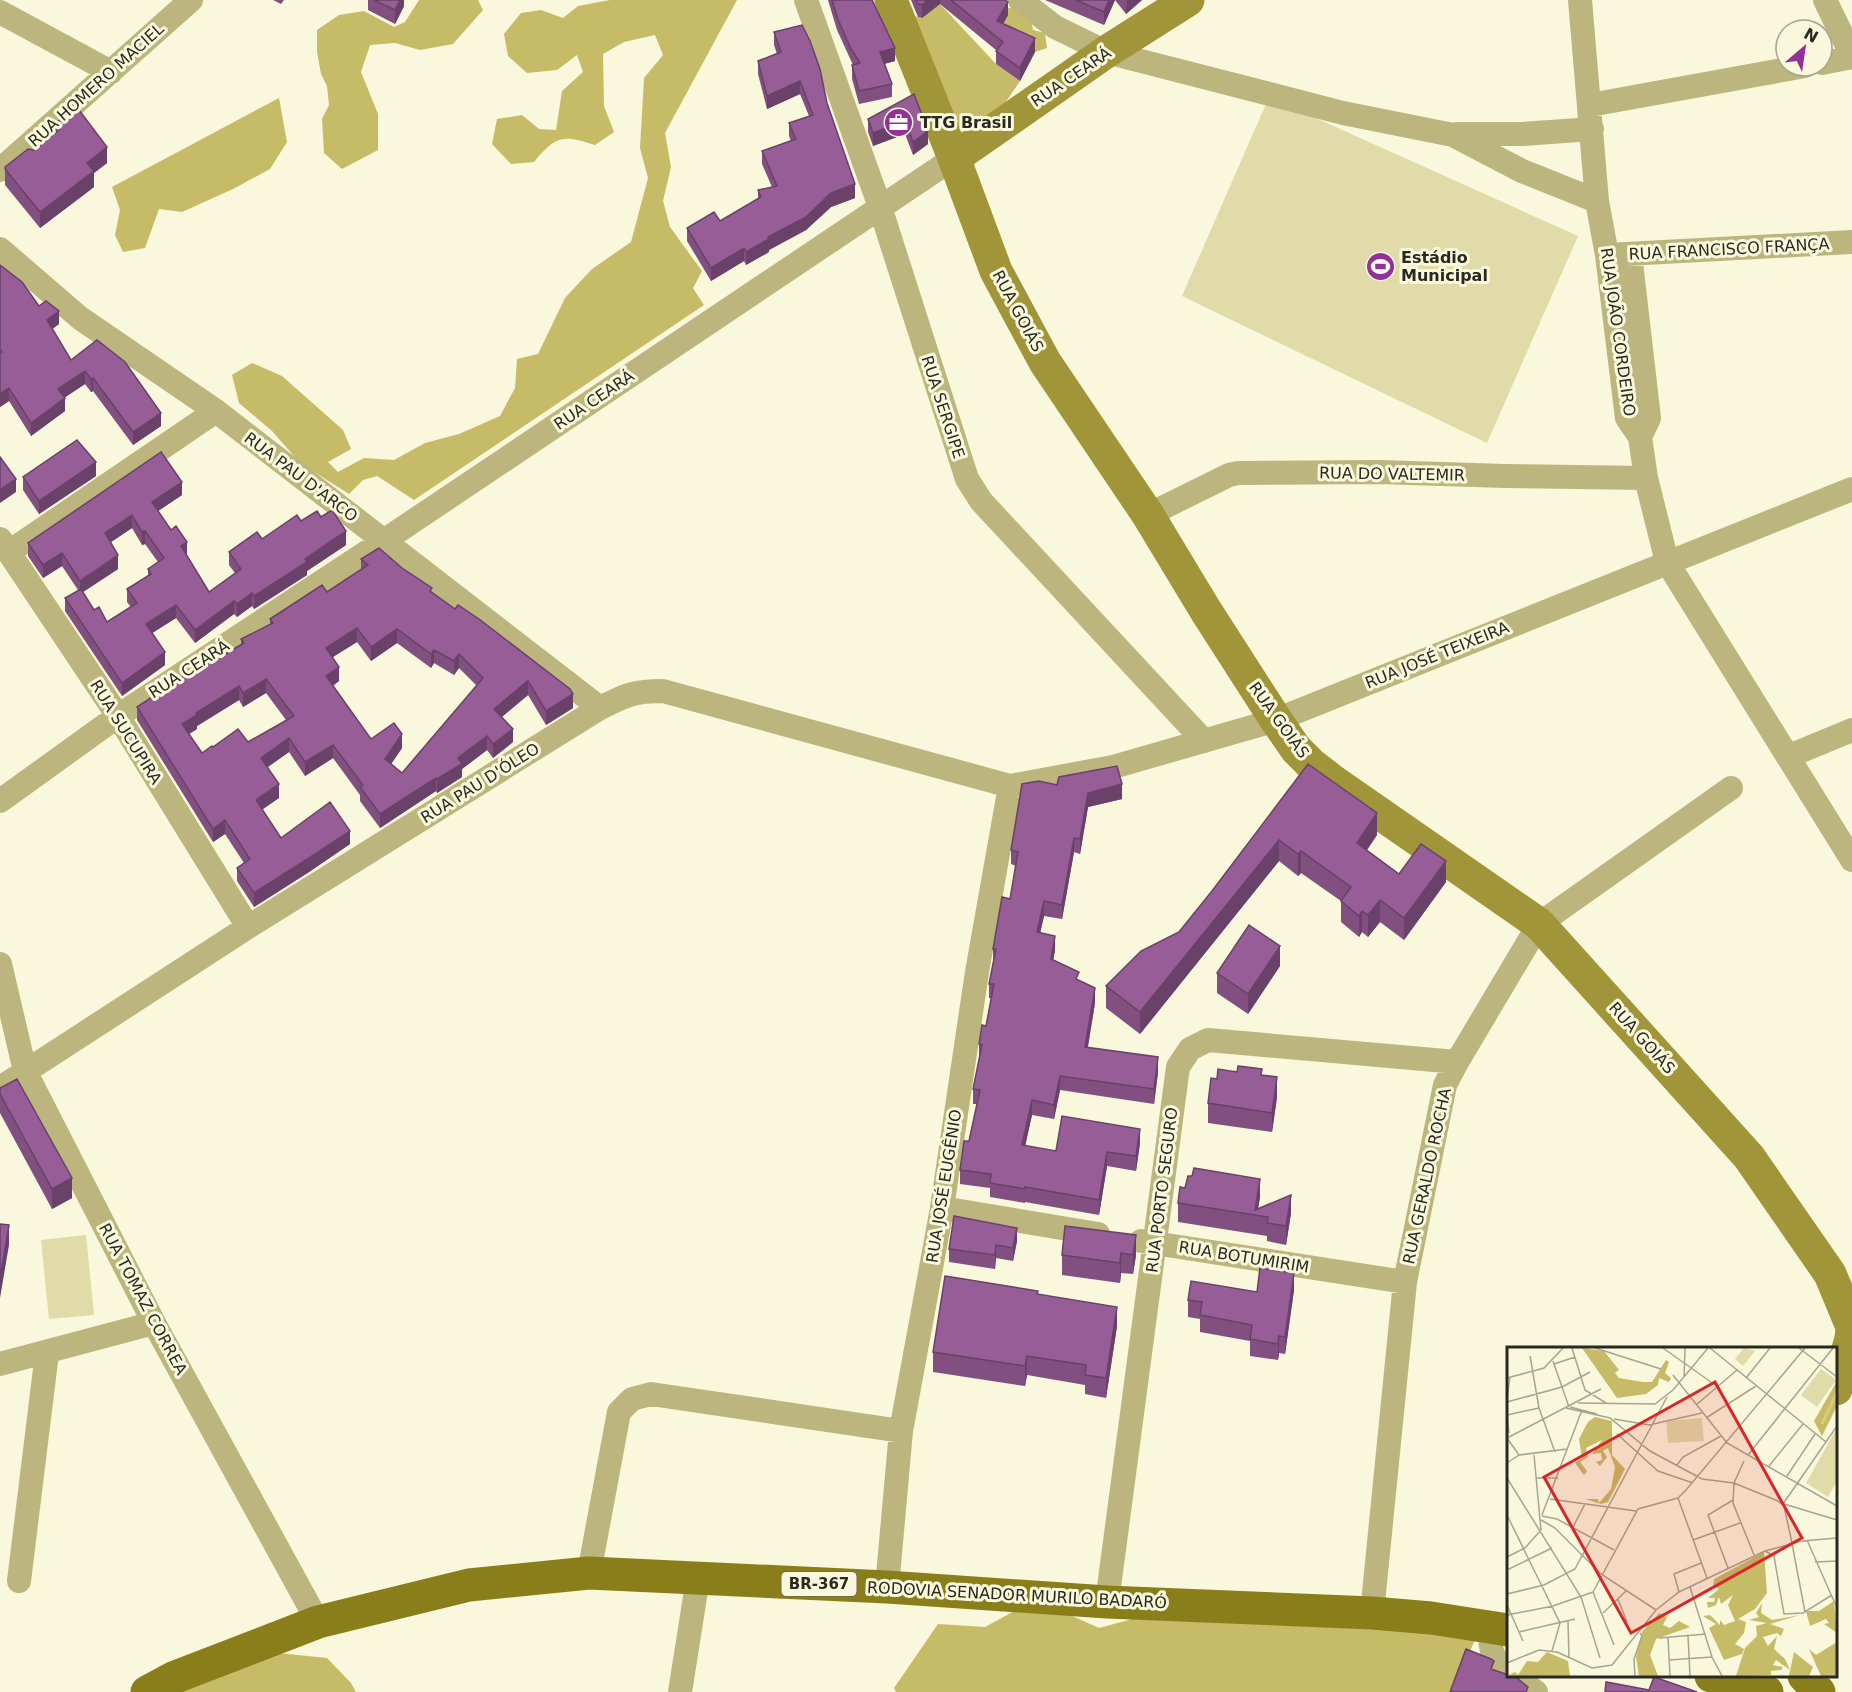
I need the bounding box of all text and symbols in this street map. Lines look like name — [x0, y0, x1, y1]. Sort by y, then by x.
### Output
north arrow — [1774, 18, 1834, 78]
street label: RUA HOMERO MACIEL — [24, 19, 168, 151]
text: N — [1801, 24, 1821, 47]
street label: RUA CEARÁ — [1027, 43, 1115, 111]
office icon: TTG Brasil — [883, 106, 915, 138]
place label: TTG Brasil — [920, 113, 1012, 132]
street label: RUA FRANCISCO FRANÇA — [1628, 234, 1830, 264]
street label: RUA JOÃO CORDEIRO — [1597, 247, 1639, 417]
place label: Estádio Municipal — [1401, 248, 1488, 285]
sports icon: Estádio Municipal — [1364, 250, 1396, 282]
street label: RUA GOIÁS — [989, 267, 1047, 355]
street label: RUA SERGIPE — [917, 353, 969, 461]
street label: RUA CEARÁ — [550, 366, 638, 434]
street label: RUA PAU D'ARCO — [241, 428, 361, 526]
street label: RUA DO VALTEMIR — [1319, 463, 1465, 485]
street label: RUA JOSÉ TEIXEIRA — [1362, 617, 1512, 693]
street label: RUA CEARÁ — [145, 636, 233, 702]
street label: RUA SUCUPIRA — [86, 676, 166, 788]
street label: RUA GOIÁS — [1245, 678, 1313, 762]
street label: RUA PAU D'ÓLEO — [417, 739, 543, 827]
street label: RUA GOIÁS — [1605, 998, 1679, 1078]
street label: RUA GERALDO ROCHA — [1399, 1086, 1455, 1266]
street label: RUA PORTO SEGURO — [1142, 1106, 1182, 1274]
street label: RUA JOSÉ EUGÊNIO — [922, 1108, 966, 1264]
street label: RUA TOMAZ CORREA — [95, 1220, 191, 1378]
street label: RUA BOTUMIRIM — [1177, 1237, 1311, 1277]
inset map — [1507, 1347, 1837, 1677]
road number: BR-367 — [782, 1572, 856, 1596]
street label: RODOVIA SENADOR MURILO BADARÓ — [867, 1578, 1167, 1612]

